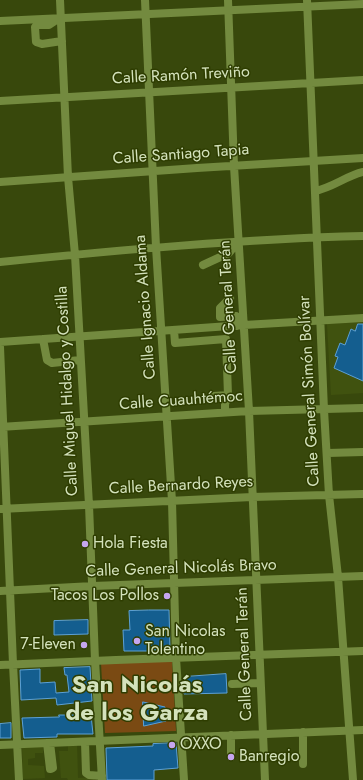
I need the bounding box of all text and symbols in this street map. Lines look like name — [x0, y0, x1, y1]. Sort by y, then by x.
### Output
street label: Calle Ramón Treviño — [112, 63, 250, 89]
street label: Calle Santiago Tapia — [112, 141, 250, 169]
street label: Calle Ignacio Aldama — [131, 234, 161, 380]
street label: Calle General Terán — [216, 240, 242, 374]
street label: Calle Miguel Hidalgo y Costilla — [53, 286, 83, 496]
street label: Calle General Simón Bolívar — [295, 295, 325, 487]
street label: Calle Cuauhtémoc — [119, 387, 243, 415]
street label: Calle Bernardo Reyes — [108, 473, 254, 499]
place label: Hola Fiesta — [93, 534, 168, 554]
marker: Hola Fiesta — [80, 539, 90, 549]
street label: Calle General Nicolás Bravo — [85, 556, 277, 582]
place label: Tacos Los Pollos — [51, 586, 159, 606]
street label: Calle General Terán — [233, 587, 257, 721]
marker: Tacos Los Pollos — [162, 591, 172, 601]
place label: San Nicolas Tolentino — [145, 622, 225, 660]
place label: 7-Eleven — [20, 635, 76, 655]
marker: San Nicolas Tolentino — [132, 636, 142, 646]
marker: 7-Eleven — [79, 640, 89, 650]
district label: San Nicolás de los Garza — [65, 672, 209, 728]
place label: OXXO — [180, 735, 222, 755]
marker: OXXO — [167, 740, 177, 750]
place label: Banregio — [239, 747, 300, 767]
marker: Banregio — [226, 752, 236, 762]

